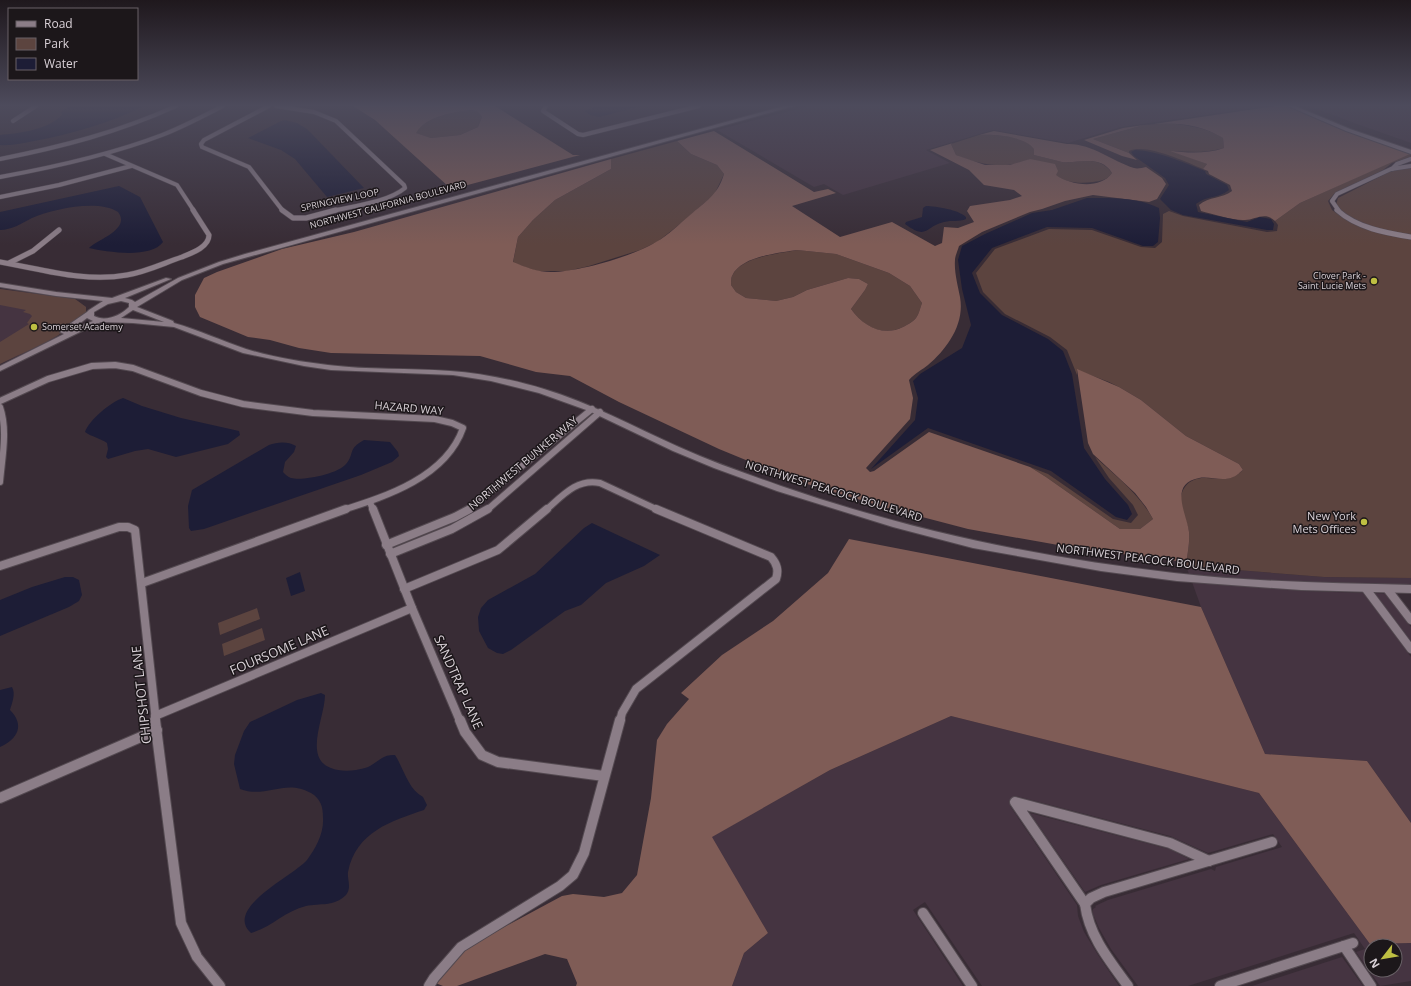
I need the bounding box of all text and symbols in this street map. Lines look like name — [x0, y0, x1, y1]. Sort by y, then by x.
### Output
legend — [8, 8, 138, 80]
text: Road — [44, 15, 73, 32]
text: Park — [44, 35, 70, 52]
text: Water — [44, 55, 78, 72]
street label: NORTHWEST CALIFORNIA BOULEVARD — [308, 177, 468, 232]
street label: SPRINGVIEW LOOP — [300, 185, 380, 214]
place label: Clover Park - Saint Lucie Mets — [1298, 269, 1366, 292]
marker: Clover Park - Saint Lucie Mets — [1369, 276, 1379, 286]
place label: Somerset Academy — [42, 320, 123, 333]
marker: Somerset Academy — [29, 322, 39, 332]
street label: HAZARD WAY — [374, 397, 445, 418]
street label: NORTHWEST BUNKER WAY — [465, 412, 581, 513]
street label: NORTHWEST PEACOCK BOULEVARD — [744, 456, 925, 525]
place label: New York Mets Offices — [1292, 508, 1356, 536]
marker: New York Mets Offices — [1359, 517, 1369, 527]
street label: NORTHWEST PEACOCK BOULEVARD — [1056, 540, 1241, 577]
street label: FOURSOME LANE — [227, 621, 331, 679]
street label: SANDTRAP LANE — [430, 632, 488, 732]
street label: CHIPSHOT LANE — [127, 645, 155, 745]
north arrow — [1363, 938, 1403, 978]
text: N — [1365, 956, 1383, 971]

